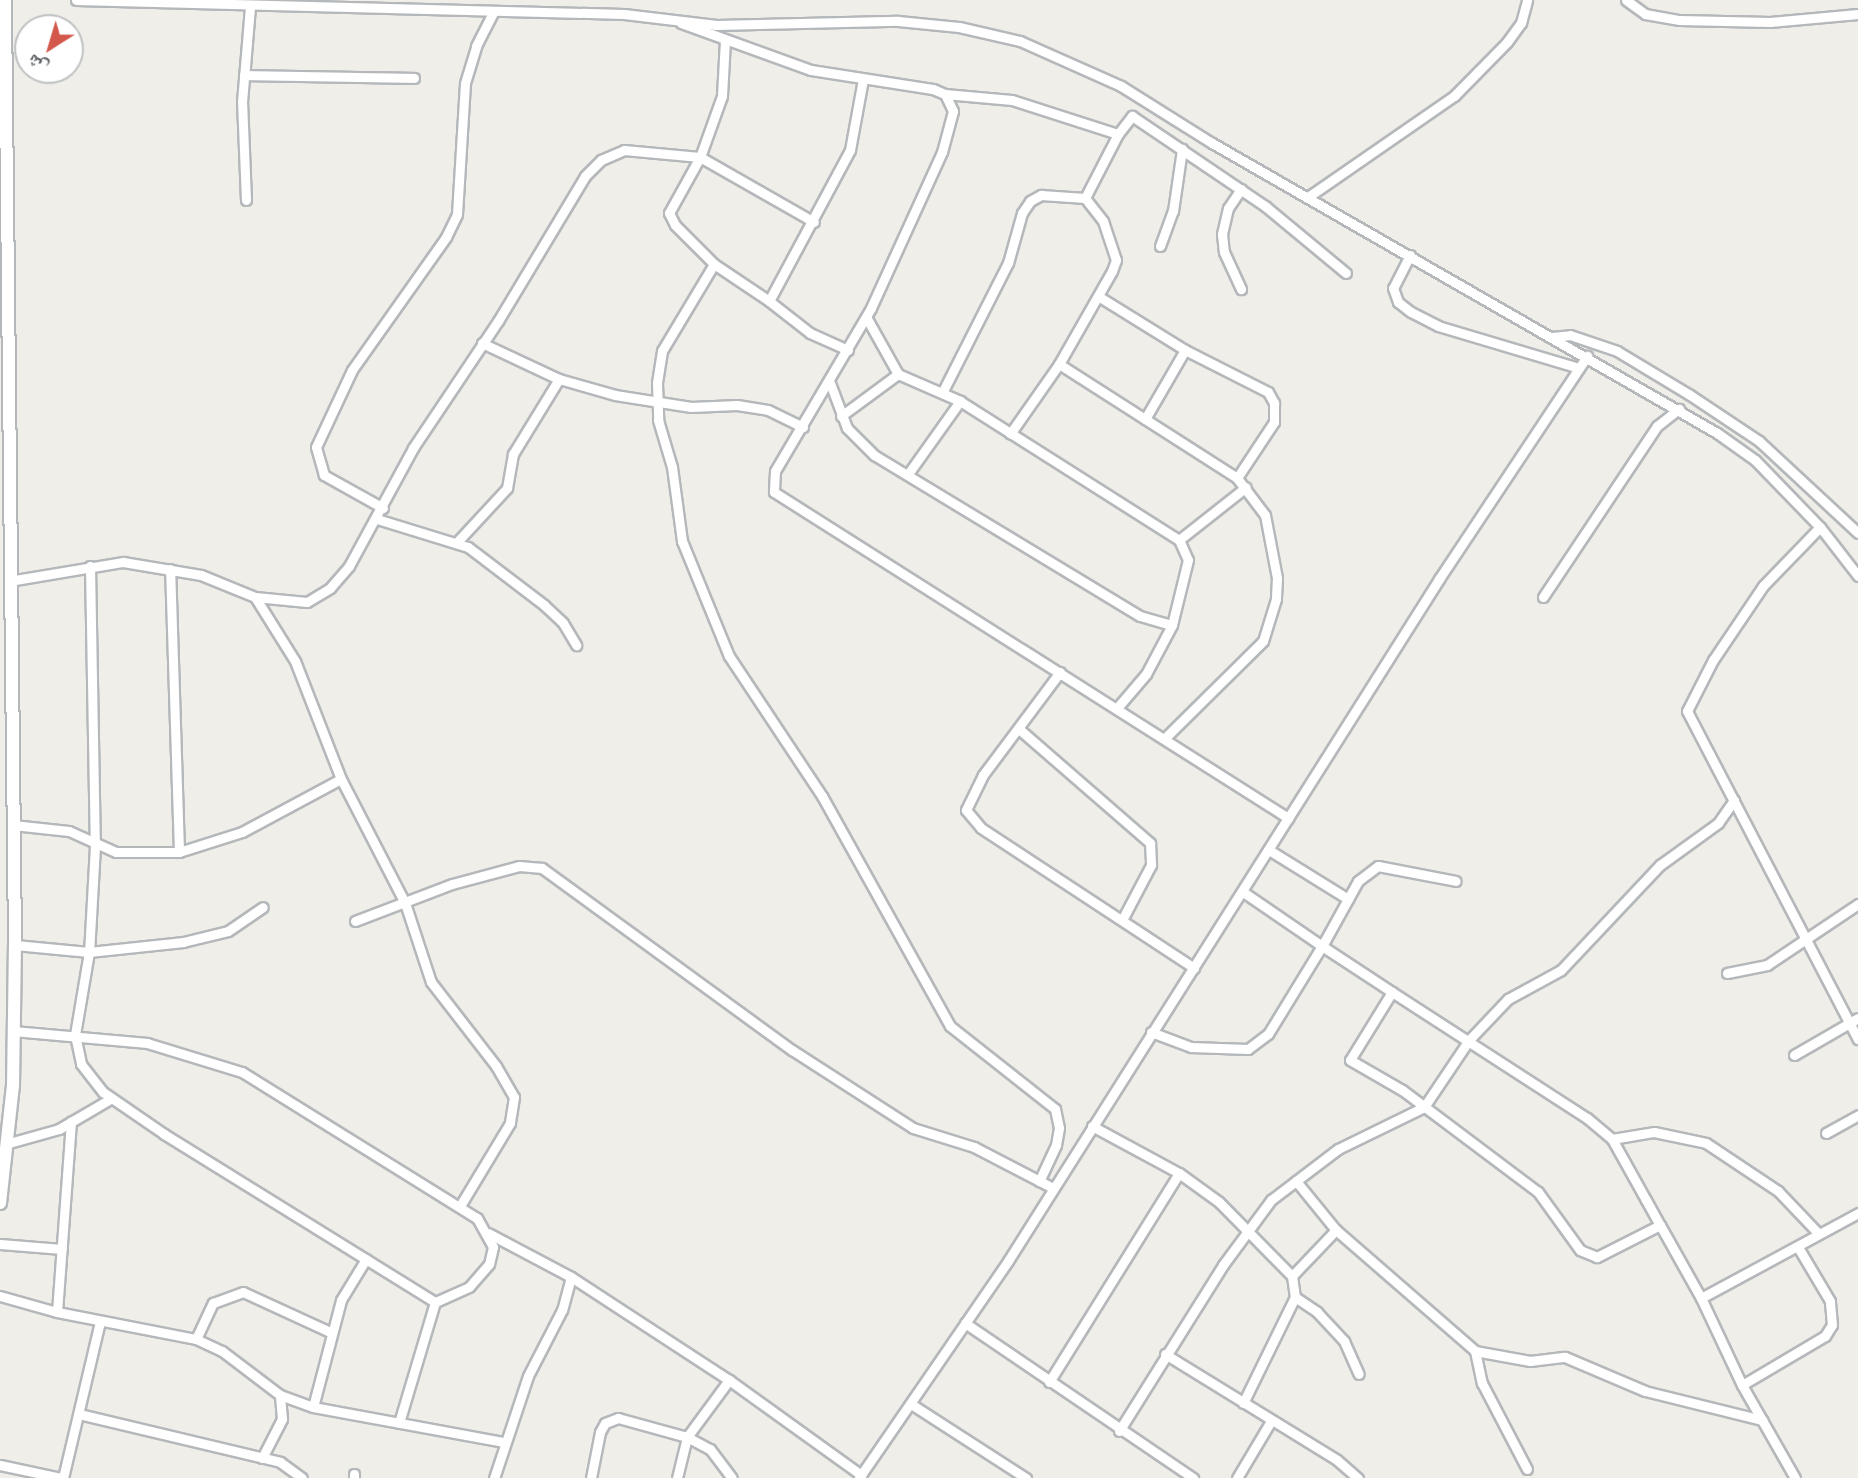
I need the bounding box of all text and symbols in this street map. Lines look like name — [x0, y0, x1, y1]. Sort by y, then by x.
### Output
north arrow — [14, 14, 84, 84]
text: ش — [22, 49, 52, 80]

